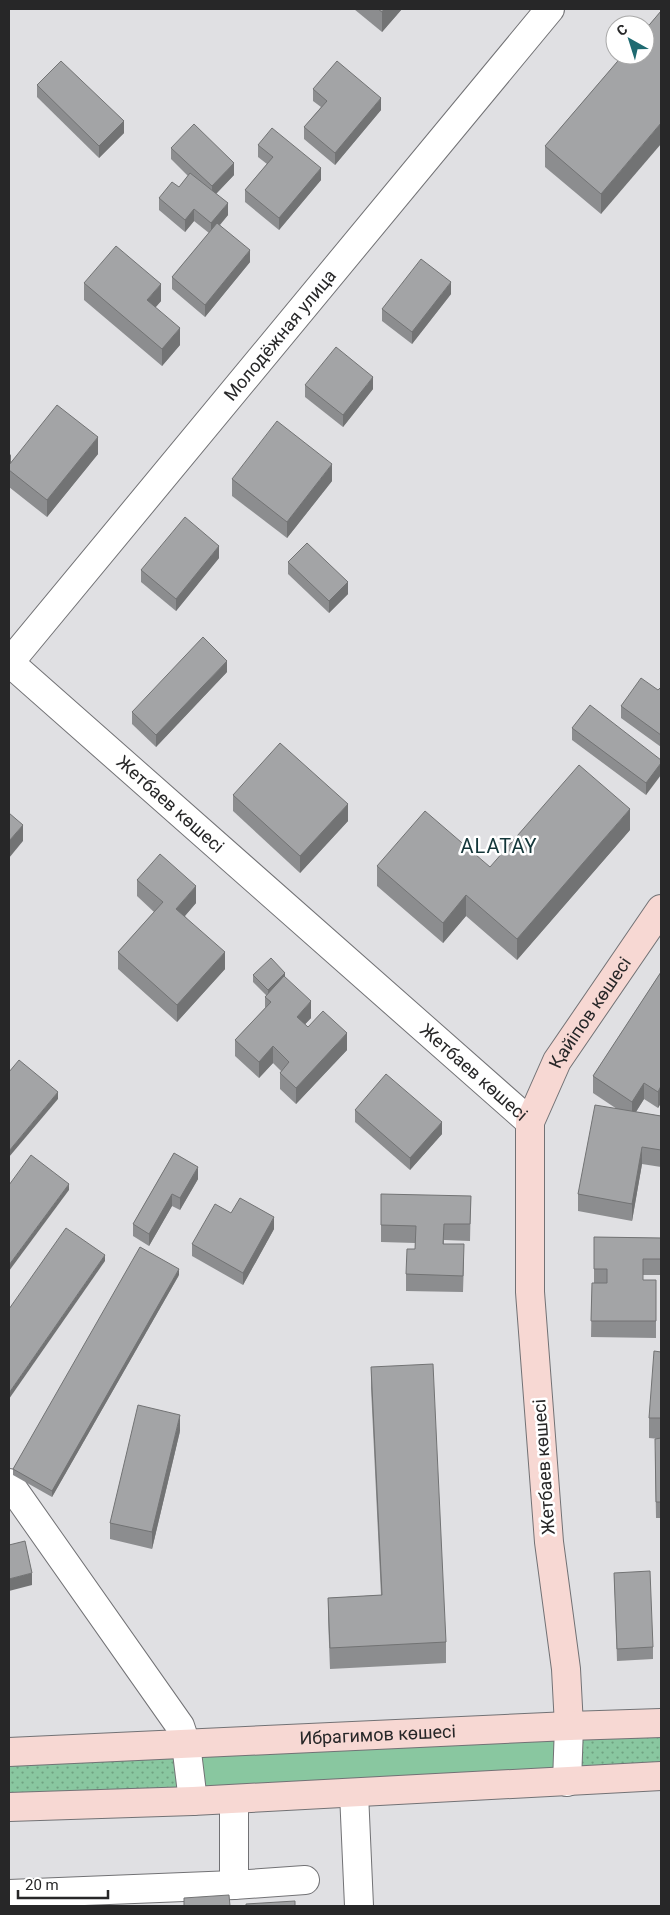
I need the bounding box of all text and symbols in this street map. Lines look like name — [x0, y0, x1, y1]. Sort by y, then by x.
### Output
north arrow — [605, 15, 655, 65]
text: С — [613, 21, 630, 39]
street label: Молодёжная улица — [219, 265, 340, 405]
street label: Жетбаев көшесі — [113, 751, 228, 857]
district label: ALATAY — [460, 834, 538, 858]
street label: Қайіпов көшесі — [544, 953, 635, 1071]
street label: Жетбаев көшесі — [416, 1019, 532, 1125]
street label: Жетбаев көшесі — [528, 1398, 559, 1536]
street label: Ибрагимов көшесі — [299, 1720, 456, 1749]
scale bar — [18, 1868, 108, 1900]
text: 20 m — [25, 1876, 59, 1894]

